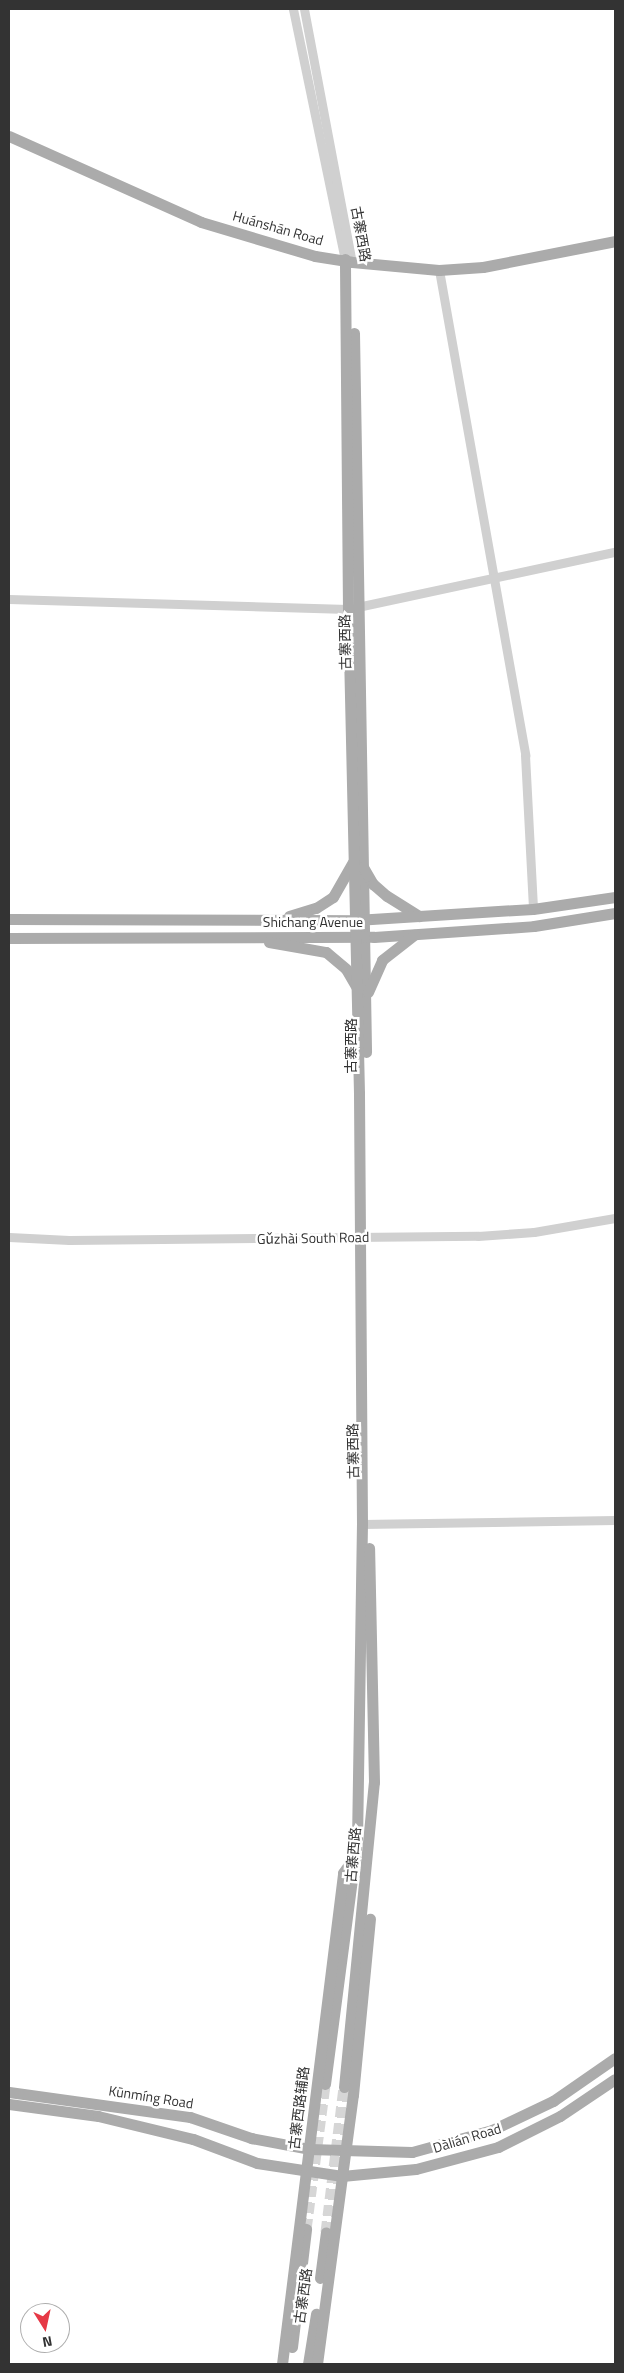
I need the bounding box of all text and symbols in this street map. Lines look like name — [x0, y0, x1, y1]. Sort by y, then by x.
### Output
street label: 古寨西路 — [348, 205, 374, 263]
street label: Huánshān Road — [231, 207, 325, 249]
street label: 古寨西路 — [336, 614, 354, 670]
street label: Shichang Avenue — [263, 914, 363, 930]
street label: 古寨西路 — [343, 1018, 359, 1074]
street label: Gǔzhài South Road — [257, 1229, 369, 1247]
street label: 古寨西路 — [344, 1423, 362, 1479]
street label: 古寨西路 — [342, 1826, 364, 1884]
street label: 古寨西路辅路 — [286, 2065, 312, 2151]
street label: Kūnmíng Road — [107, 2082, 195, 2112]
street label: Dàlián Road — [431, 2120, 503, 2156]
street label: 古寨西路 — [291, 2267, 315, 2325]
north arrow — [20, 2303, 70, 2353]
text: N — [41, 2331, 54, 2353]

